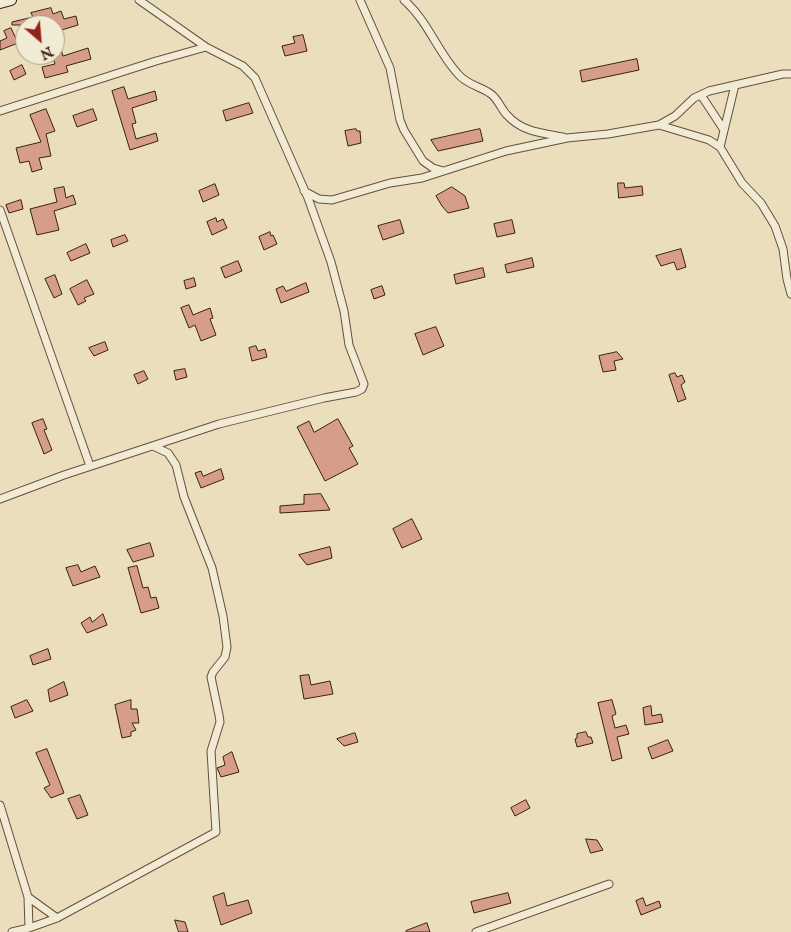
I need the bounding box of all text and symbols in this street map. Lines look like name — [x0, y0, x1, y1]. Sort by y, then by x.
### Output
north arrow — [15, 15, 65, 65]
text: N — [37, 42, 56, 63]

